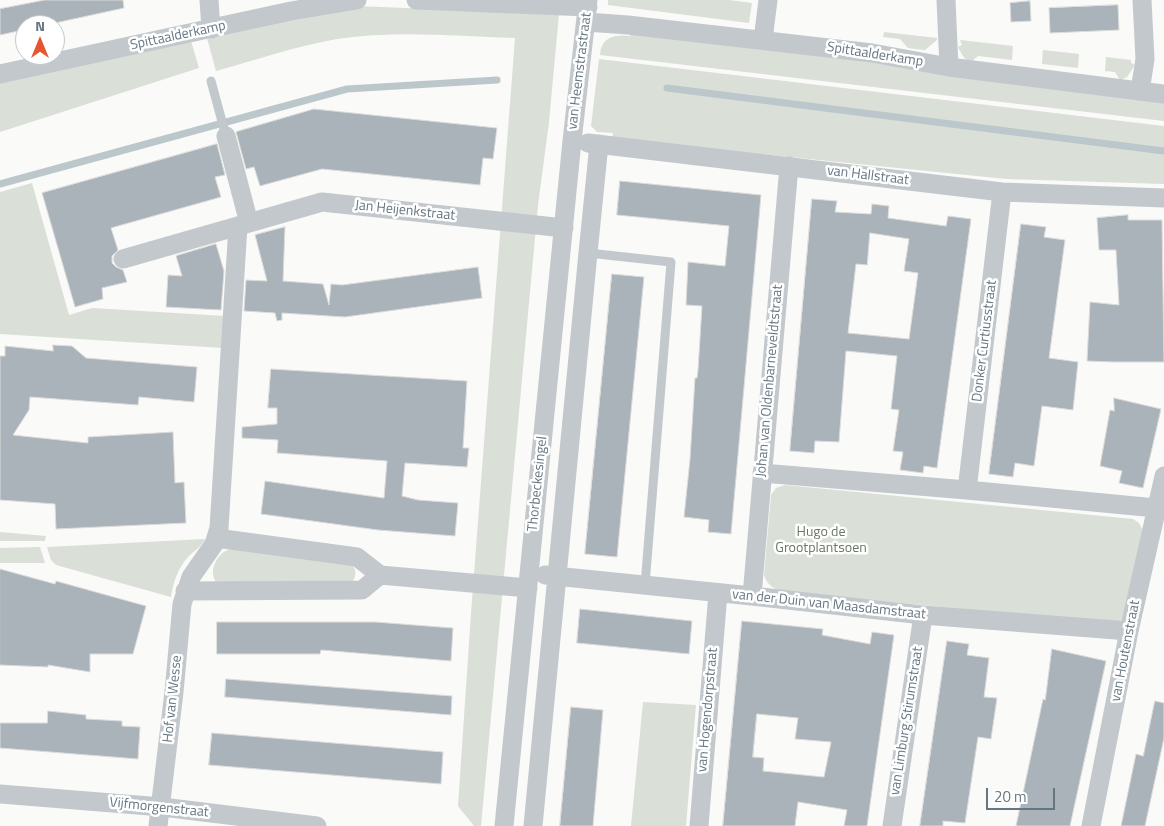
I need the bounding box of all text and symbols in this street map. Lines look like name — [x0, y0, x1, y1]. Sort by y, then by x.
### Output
street label: van Heemstrastraat — [564, 11, 596, 131]
north arrow — [15, 15, 65, 65]
text: N — [35, 15, 45, 36]
street label: Spittaalderkamp — [129, 18, 227, 54]
street label: Spittaalderkamp — [826, 39, 924, 71]
street label: van Hallstraat — [826, 163, 910, 189]
street label: Jan Heijenkstraat — [354, 197, 456, 225]
street label: Donker Curtiusstraat — [969, 279, 1001, 403]
street label: Johan van Oldenbarneveldtstraat — [753, 284, 787, 478]
street label: Thorbeckesingel — [525, 435, 551, 533]
park label: Hugo de Grootplantsoen — [775, 525, 867, 558]
street label: van der Duin van Maasdamstraat — [731, 586, 927, 624]
street label: van Houtenstraat — [1108, 599, 1144, 703]
street label: van Limburg Stirumstraat — [887, 646, 927, 796]
street label: van Hogendorpstraat — [694, 647, 722, 773]
street label: Hof van Wesse — [160, 654, 186, 744]
scale bar — [989, 778, 1058, 810]
text: 20 m — [994, 785, 1027, 808]
street label: Vijfmorgenstraat — [109, 794, 209, 822]

